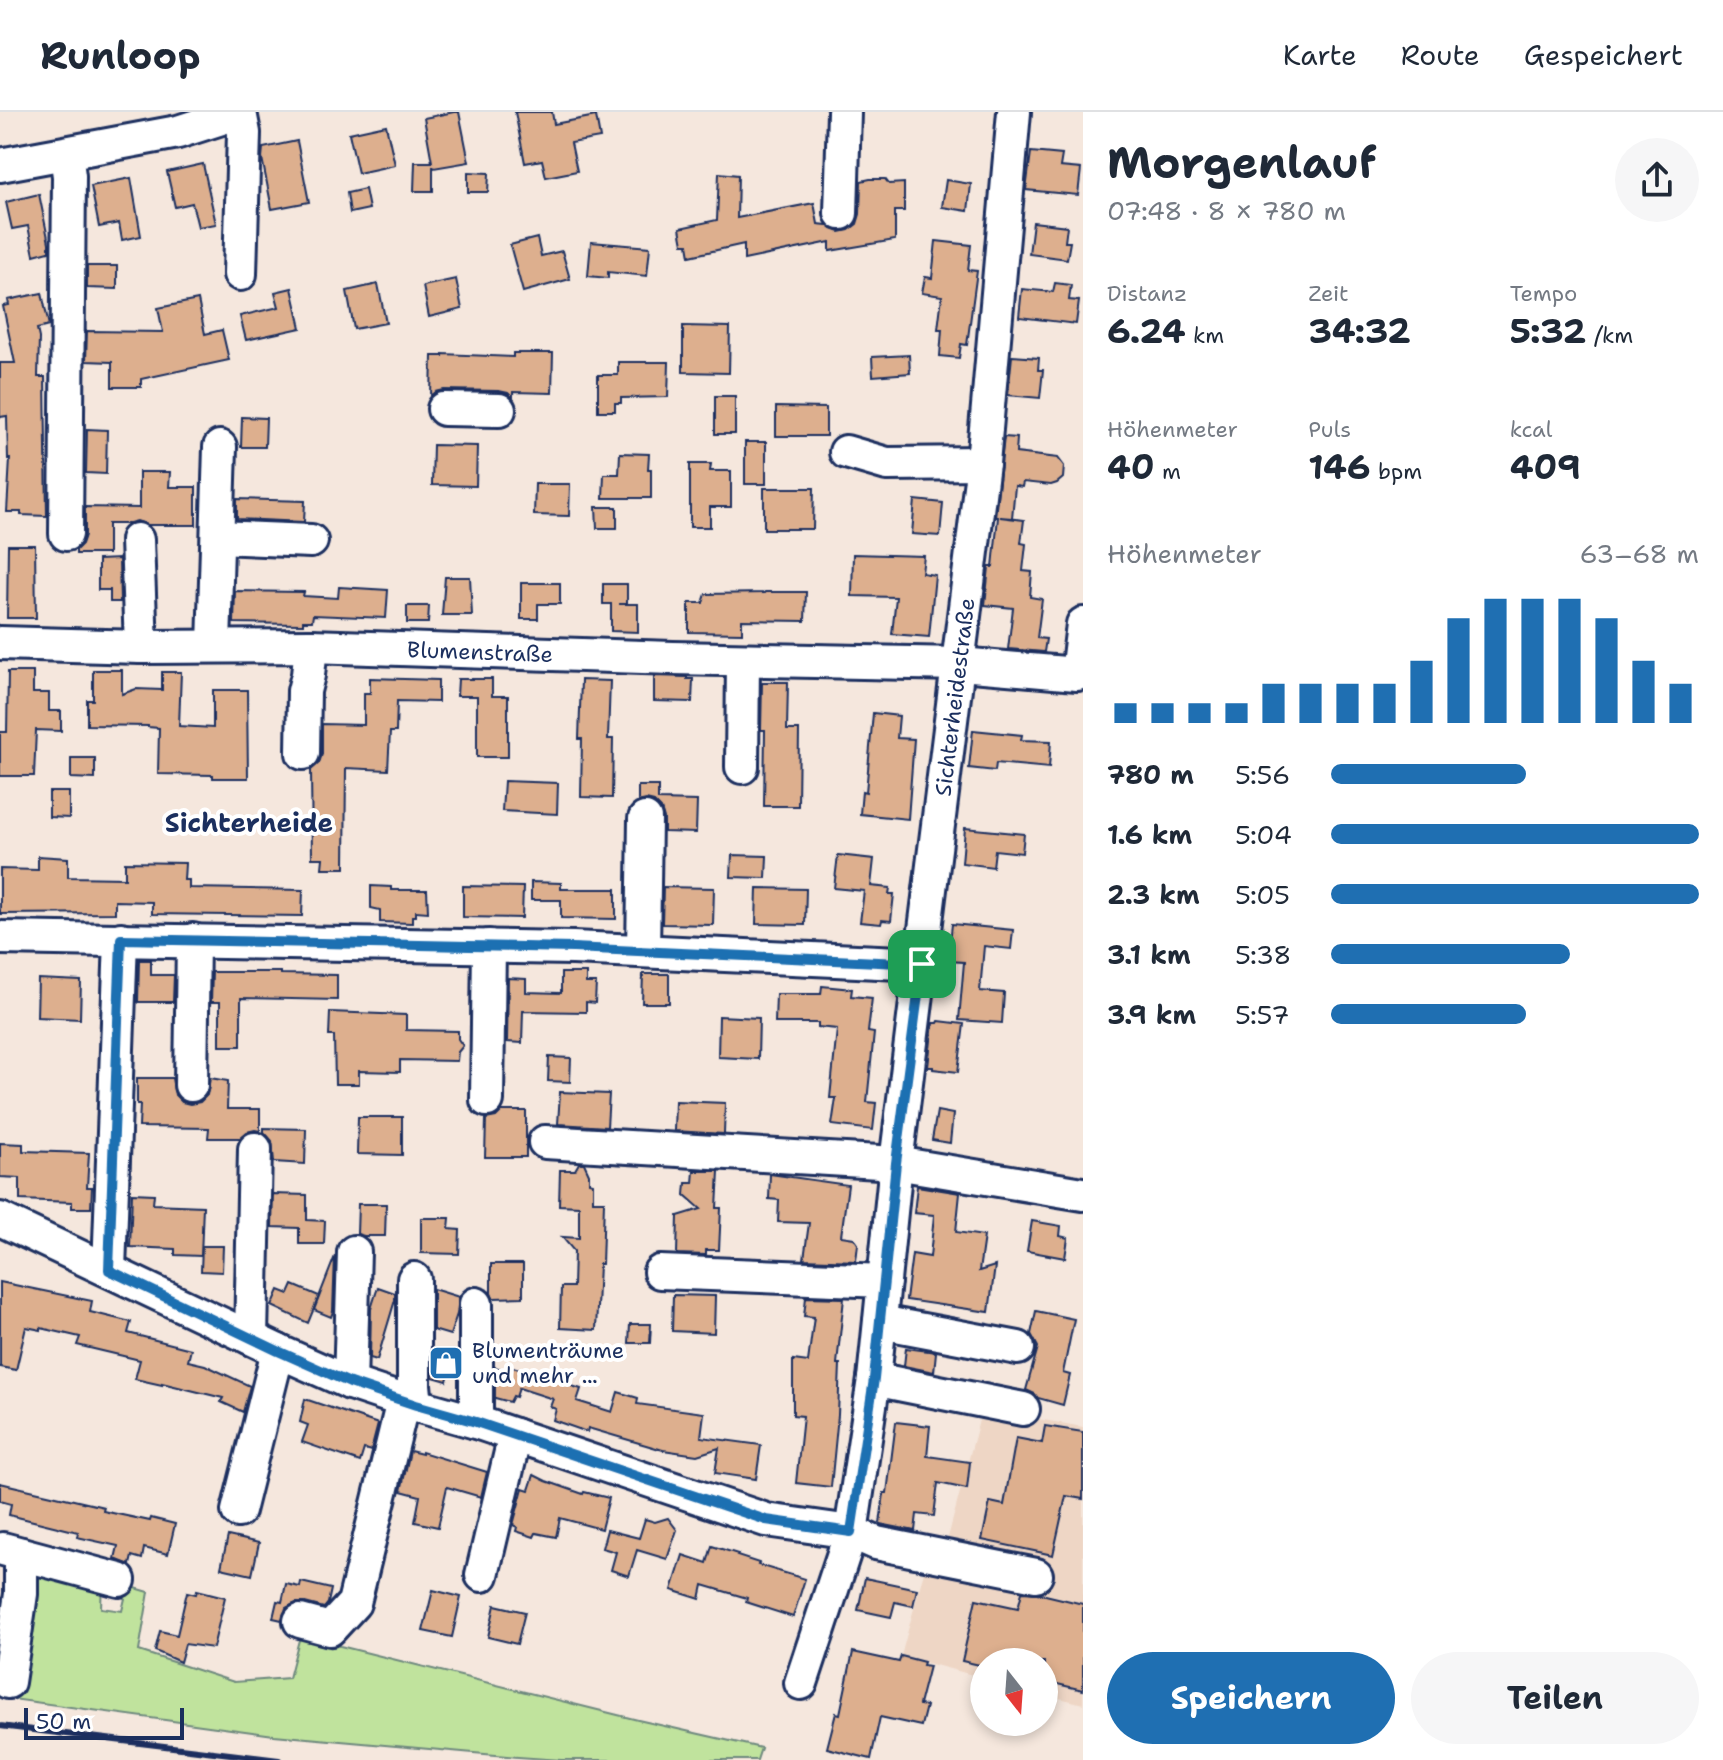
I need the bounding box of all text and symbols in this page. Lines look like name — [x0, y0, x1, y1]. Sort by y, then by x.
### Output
text: Runloop — [40, 30, 201, 81]
text: Karte — [1283, 36, 1357, 74]
text: Route — [1401, 36, 1480, 74]
text: Gespeichert — [1524, 36, 1683, 74]
text: Morgenlauf — [1107, 133, 1377, 192]
button: share — [1615, 138, 1699, 222]
text: 07:48 · 8 × 780 m — [1107, 193, 1346, 228]
text: Distanz — [1107, 279, 1187, 308]
text: Zeit — [1308, 279, 1349, 308]
text: Tempo — [1510, 279, 1577, 308]
text: 6.24 — [1107, 308, 1186, 354]
text: 34:32 — [1308, 308, 1411, 354]
text: 5:32 — [1510, 308, 1586, 354]
text: km — [1186, 321, 1224, 350]
text: /km — [1586, 321, 1633, 350]
text: Höhenmeter — [1107, 415, 1238, 444]
text: Puls — [1308, 415, 1351, 444]
text: kcal — [1510, 415, 1552, 444]
text: 40 — [1107, 444, 1155, 490]
text: 146 — [1308, 444, 1371, 490]
text: 409 — [1510, 444, 1581, 490]
text: m — [1155, 457, 1181, 486]
text: bpm — [1371, 457, 1422, 486]
text: Höhenmeter — [1107, 536, 1262, 571]
text: 63–68 m — [1579, 536, 1699, 571]
street label: Sichterheidestraße — [928, 596, 982, 798]
street label: Blumenstraße — [407, 635, 553, 669]
text: 780 m — [1107, 757, 1194, 792]
text: 5:56 — [1235, 757, 1290, 792]
district label: Sichterheide — [165, 805, 333, 840]
text: 1.6 km — [1107, 817, 1192, 852]
text: 5:04 — [1235, 817, 1292, 852]
text: 2.3 km — [1107, 877, 1200, 912]
text: 5:05 — [1235, 877, 1290, 912]
pin — [888, 930, 956, 998]
text: 3.1 km — [1107, 937, 1191, 972]
text: 5:38 — [1235, 937, 1291, 972]
icon: arrive — [900, 942, 944, 986]
text: 3.9 km — [1107, 997, 1196, 1032]
text: 5:57 — [1235, 997, 1289, 1032]
place label: Blumenträume und mehr ... — [472, 1336, 624, 1390]
shop icon: Blumenträume und mehr ... — [427, 1344, 465, 1382]
north arrow — [970, 1648, 1058, 1736]
map controls — [970, 1648, 1058, 1736]
button: Speichern — [1107, 1652, 1395, 1744]
button: Teilen — [1411, 1652, 1699, 1744]
scale bar — [24, 1704, 184, 1740]
text: 50 m — [36, 1707, 91, 1736]

